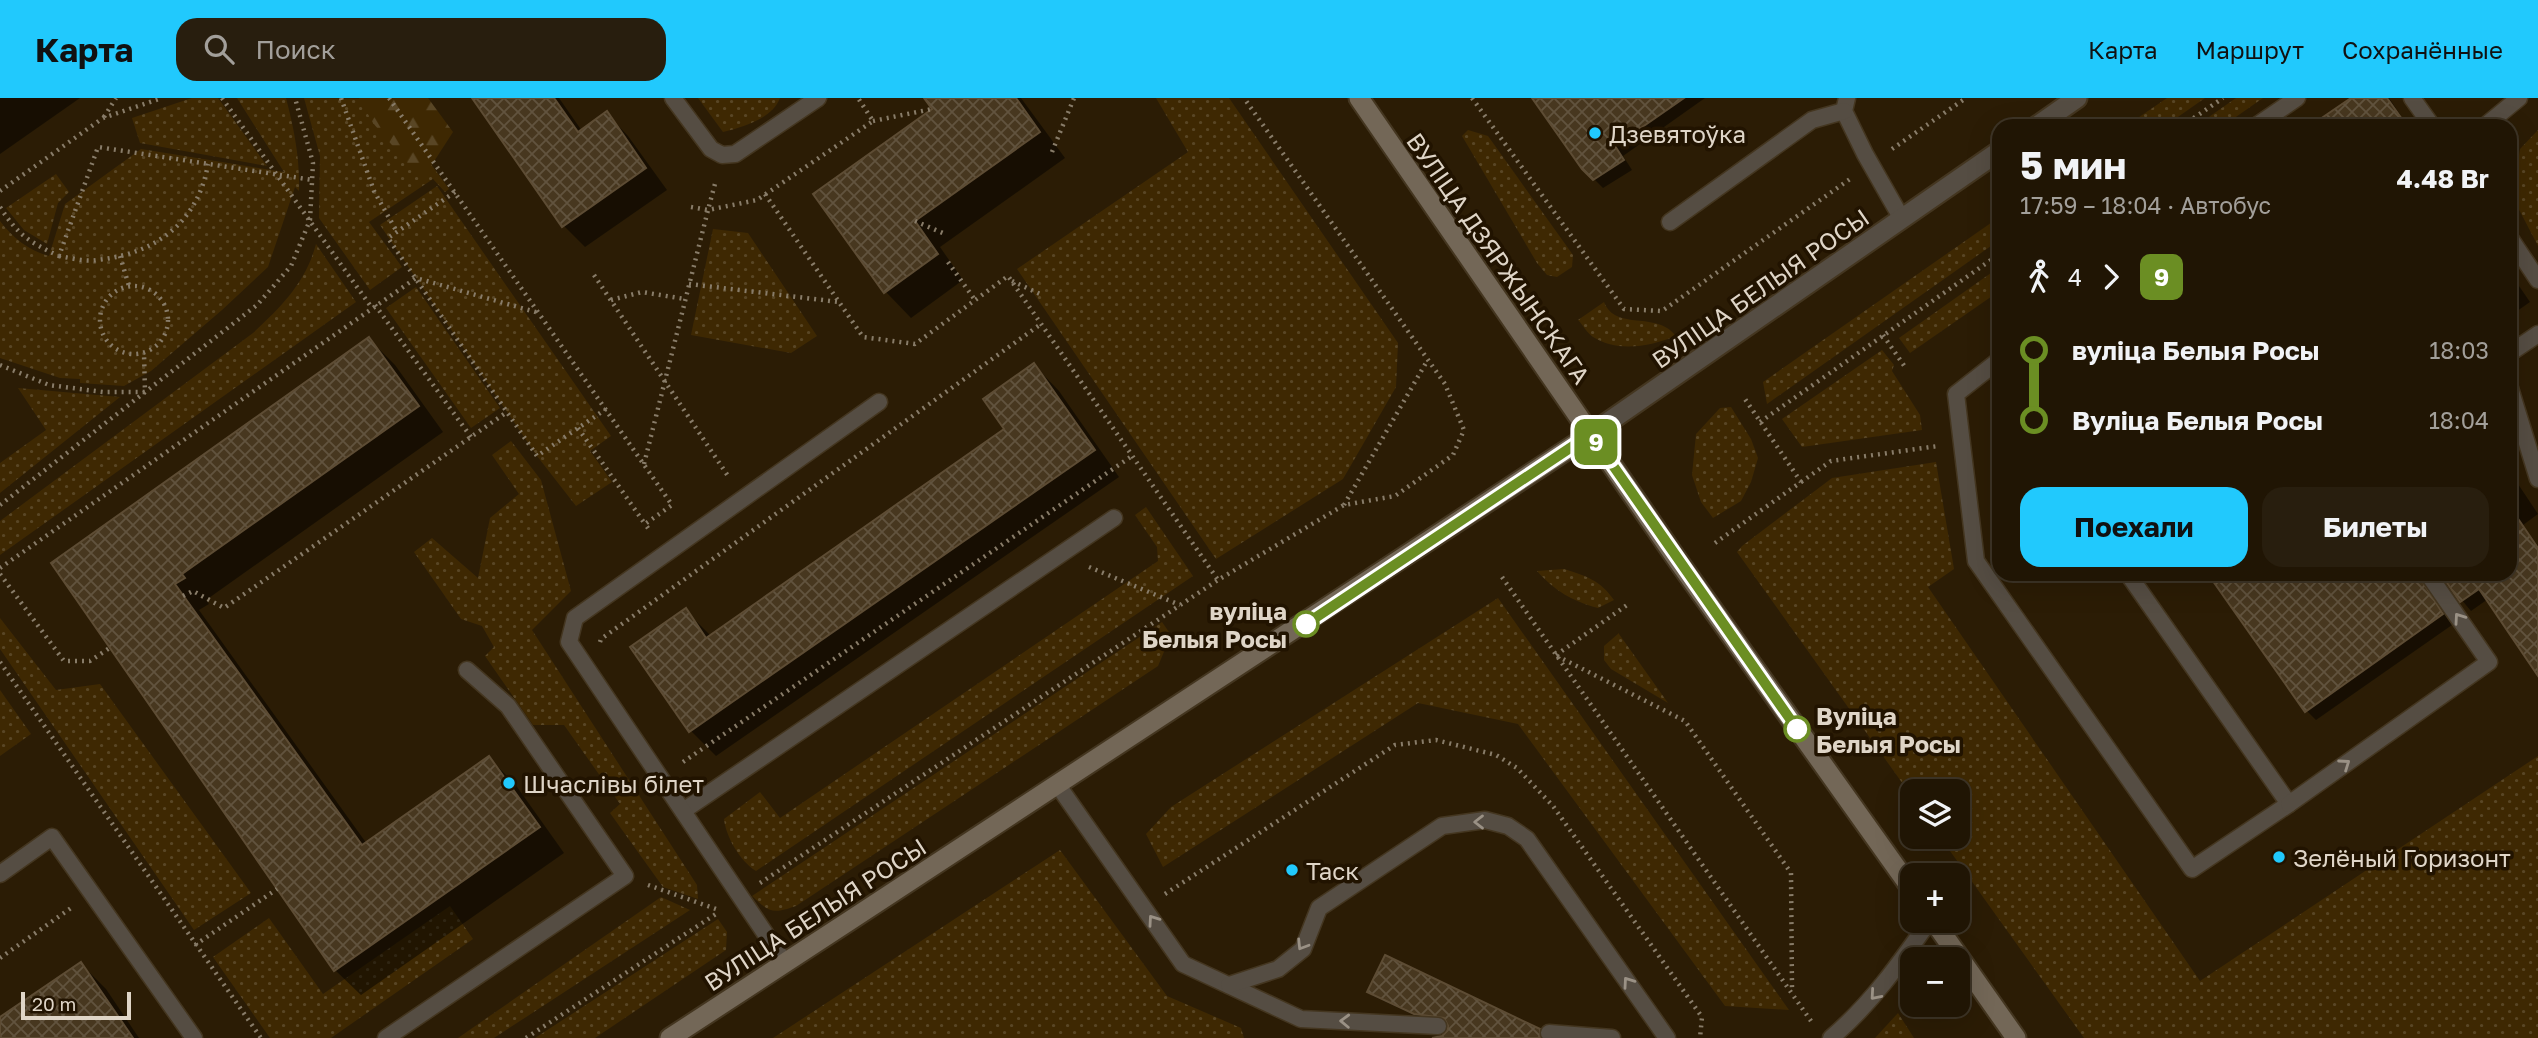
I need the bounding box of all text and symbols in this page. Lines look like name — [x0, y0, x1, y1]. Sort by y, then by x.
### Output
search box — [176, 18, 666, 81]
text: Карта — [35, 30, 134, 69]
icon: search — [200, 30, 238, 68]
text: Поиск — [256, 34, 336, 65]
text: Карта — [2088, 35, 2158, 64]
text: Маршрут — [2196, 35, 2304, 64]
text: Сохранённые — [2342, 35, 2503, 64]
place label: Дзевятоўка — [1609, 119, 1746, 148]
marker: Дзевятоўка — [1587, 125, 1603, 141]
street label: ВУЛІЦА ДЗЯРЖЫНСКАГА — [1401, 127, 1597, 389]
text: 5 мин — [2020, 142, 2126, 187]
text: 4.48 Br — [2397, 163, 2489, 194]
text: 17:59 – 18:04 · Автобус — [2020, 191, 2271, 219]
street label: ВУЛІЦА БЕЛЫЯ РОСЫ — [1646, 202, 1874, 374]
icon: walk — [2020, 258, 2058, 296]
icon: forward — [2092, 258, 2130, 296]
text: 9 — [2154, 262, 2169, 291]
text: 4 — [2068, 263, 2082, 291]
text: вуліца Белыя Росы — [2072, 335, 2320, 366]
text: 18:03 — [2429, 336, 2489, 364]
text: Вуліца Белыя Росы — [2072, 405, 2323, 436]
text: 18:04 — [2429, 406, 2489, 434]
line badge: 9 — [1573, 419, 1619, 465]
text: 9 — [1588, 427, 1604, 456]
button: Поехали — [2020, 487, 2248, 567]
button: Билеты — [2262, 487, 2489, 567]
place label: вуліца Белыя Росы — [1142, 596, 1287, 653]
marker: вуліца Белыя Росы — [1293, 611, 1319, 637]
one-way arrow — [2455, 613, 2467, 626]
place label: Вуліца Белыя Росы — [1816, 701, 1961, 758]
marker: Вуліца Белыя Росы — [1784, 716, 1810, 742]
one-way arrow — [2337, 760, 2350, 772]
place label: Шчаслівы білет — [523, 769, 704, 798]
marker: Шчаслівы білет — [501, 775, 517, 791]
map controls — [1900, 779, 1970, 1017]
button: layers — [1900, 779, 1970, 849]
one-way arrow — [1473, 814, 1484, 830]
street label: ВУЛІЦА БЕЛЫЯ РОСЫ — [699, 831, 931, 997]
place label: Зелёный Горизонт — [2293, 843, 2511, 872]
marker: Зелёный Горизонт — [2271, 849, 2287, 865]
place label: Таск — [1306, 856, 1359, 885]
marker: Таск — [1284, 862, 1300, 878]
button: + — [1900, 863, 1970, 933]
one-way arrow — [1149, 915, 1161, 928]
one-way arrow — [1297, 937, 1310, 950]
button: − — [1900, 947, 1970, 1017]
one-way arrow — [1624, 977, 1636, 990]
one-way arrow — [1871, 987, 1883, 1000]
scale bar — [21, 989, 131, 1021]
text: 20 m — [32, 992, 76, 1015]
one-way arrow — [1339, 1014, 1350, 1029]

